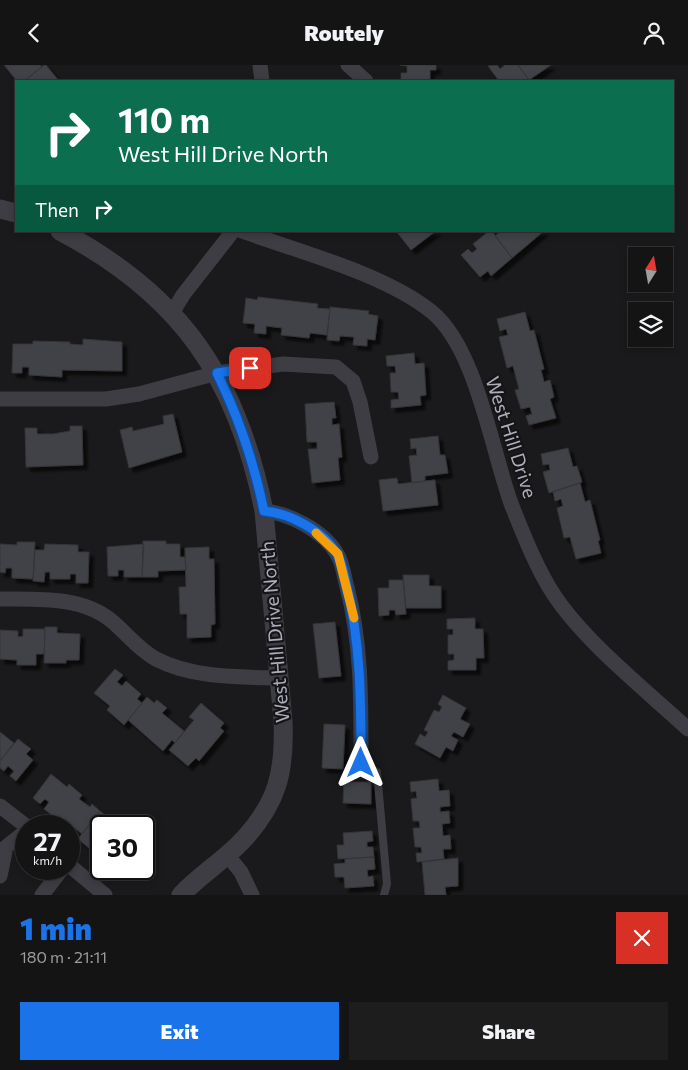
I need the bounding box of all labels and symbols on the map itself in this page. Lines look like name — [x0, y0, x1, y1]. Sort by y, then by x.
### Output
north arrow — [628, 247, 672, 293]
pin — [229, 347, 271, 389]
street label: West Hill Drive — [482, 373, 542, 501]
street label: West Hill Drive North — [255, 540, 293, 724]
position arrow — [334, 736, 386, 788]
speed limit sign: 30 — [90, 815, 155, 880]

